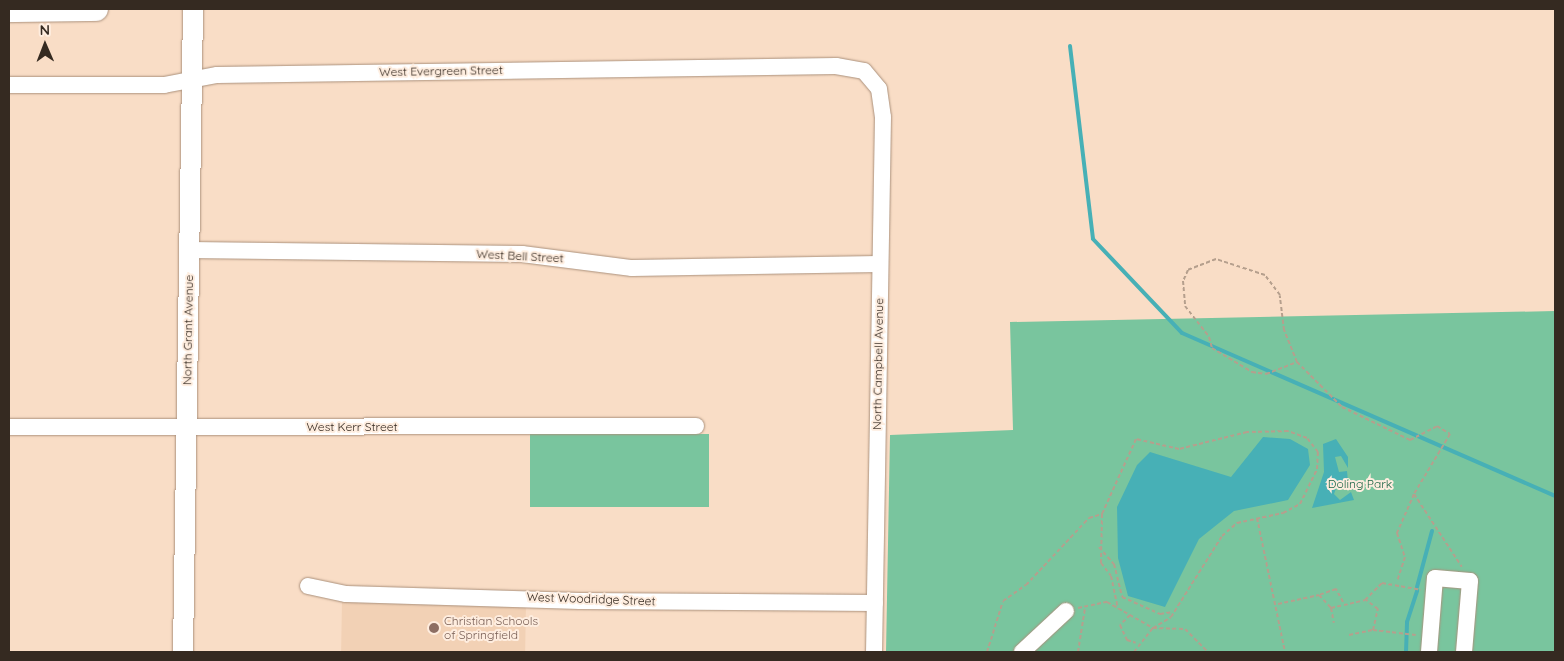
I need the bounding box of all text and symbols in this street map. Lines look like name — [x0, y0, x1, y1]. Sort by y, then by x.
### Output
north arrow — [20, 20, 70, 70]
text: N — [39, 21, 50, 39]
street label: West Evergreen Street — [379, 63, 503, 79]
street label: West Bell Street — [476, 247, 564, 265]
street label: North Grant Avenue — [180, 275, 196, 385]
street label: North Campbell Avenue — [870, 298, 886, 430]
street label: West Kerr Street — [306, 420, 398, 434]
park label: Doling Park — [1328, 477, 1392, 491]
street label: West Woodridge Street — [526, 590, 656, 608]
place label: Christian Schools of Springfield — [444, 614, 538, 642]
marker: Christian Schools of Springfield — [428, 622, 440, 634]

